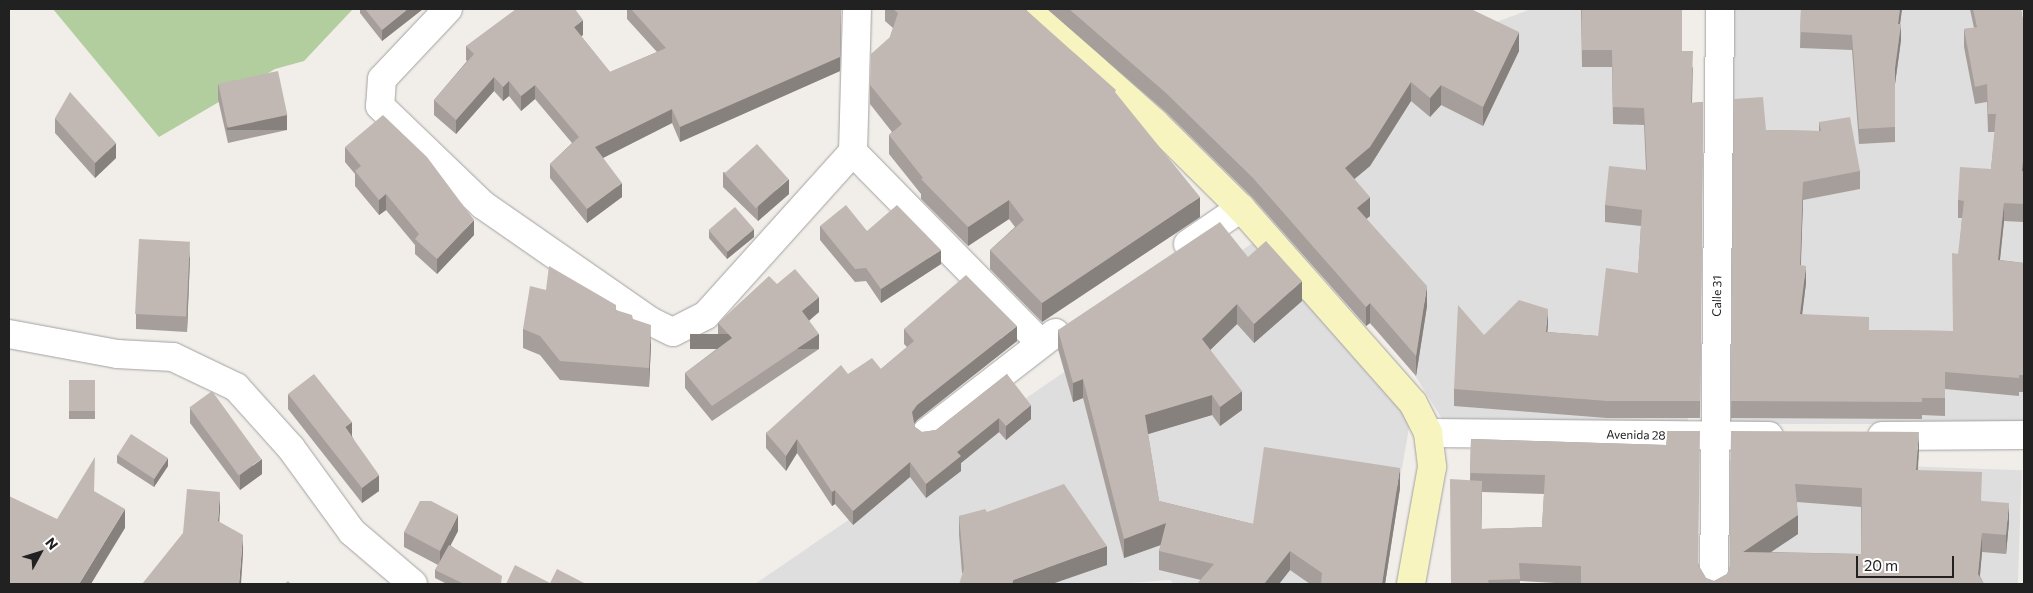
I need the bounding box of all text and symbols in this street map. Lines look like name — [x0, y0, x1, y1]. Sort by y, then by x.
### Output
street label: Calle 31 — [1709, 275, 1725, 317]
street label: Avenida 28 — [1606, 427, 1666, 443]
north arrow — [15, 528, 65, 578]
text: N — [42, 534, 62, 553]
scale bar — [1858, 546, 1956, 578]
text: 20 m — [1864, 556, 1898, 574]

